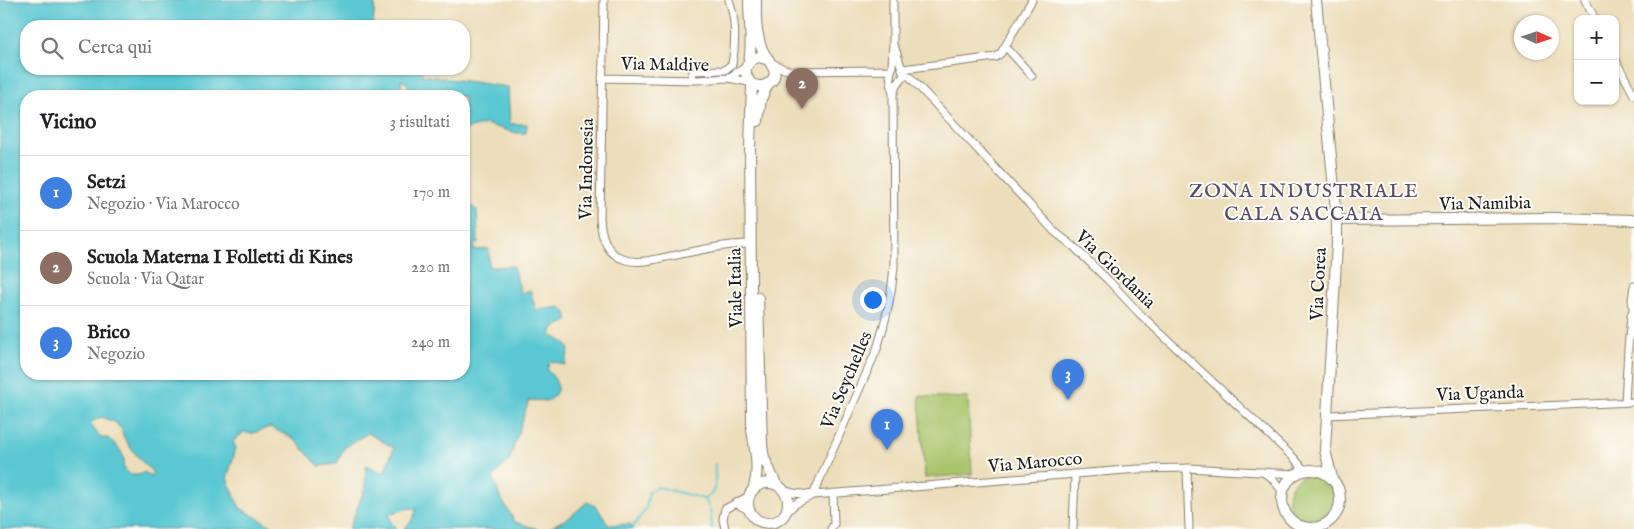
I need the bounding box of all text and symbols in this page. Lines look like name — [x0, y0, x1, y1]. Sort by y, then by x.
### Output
north arrow — [1514, 15, 1559, 60]
map controls — [1574, 15, 1619, 105]
button: + — [1574, 15, 1619, 60]
search box — [20, 20, 470, 75]
icon: search — [38, 34, 66, 62]
text: Cerca qui — [78, 36, 152, 60]
street label: Via Maldive — [620, 53, 709, 78]
button: − — [1574, 60, 1619, 105]
pin: 2 — [786, 68, 818, 109]
text: Vicino — [40, 109, 96, 136]
text: 3 risultati — [390, 113, 450, 133]
street label: Via Indonesia — [575, 118, 600, 221]
text: Setzi — [87, 171, 126, 195]
district label: ZONA INDUSTRIALE CALA SACCAIA — [1189, 179, 1419, 227]
text: 1 — [53, 183, 59, 203]
text: 170 m — [413, 183, 450, 203]
street label: Via Namibia — [1438, 192, 1531, 217]
text: Negozio · Via Marocco — [87, 195, 240, 215]
street label: Via Giordania — [1069, 225, 1160, 314]
text: Scuola Materna I Folletti di Kines — [87, 246, 353, 270]
street label: Viale Italia — [724, 247, 749, 329]
street label: Via Corea — [1306, 247, 1333, 322]
text: 2 — [52, 258, 60, 278]
text: 220 m — [411, 258, 450, 278]
text: Scuola · Via Qatar — [87, 270, 204, 290]
your location — [860, 287, 886, 313]
text: Brico — [87, 321, 130, 345]
street label: Via Seychelles — [816, 328, 878, 434]
text: 3 — [53, 333, 59, 353]
text: 240 m — [411, 333, 450, 353]
text: Negozio — [87, 345, 145, 365]
pin: 3 — [1052, 359, 1084, 400]
street label: Via Uganda — [1435, 381, 1524, 408]
pin: 1 — [871, 409, 903, 450]
street label: Via Marocco — [986, 448, 1083, 479]

